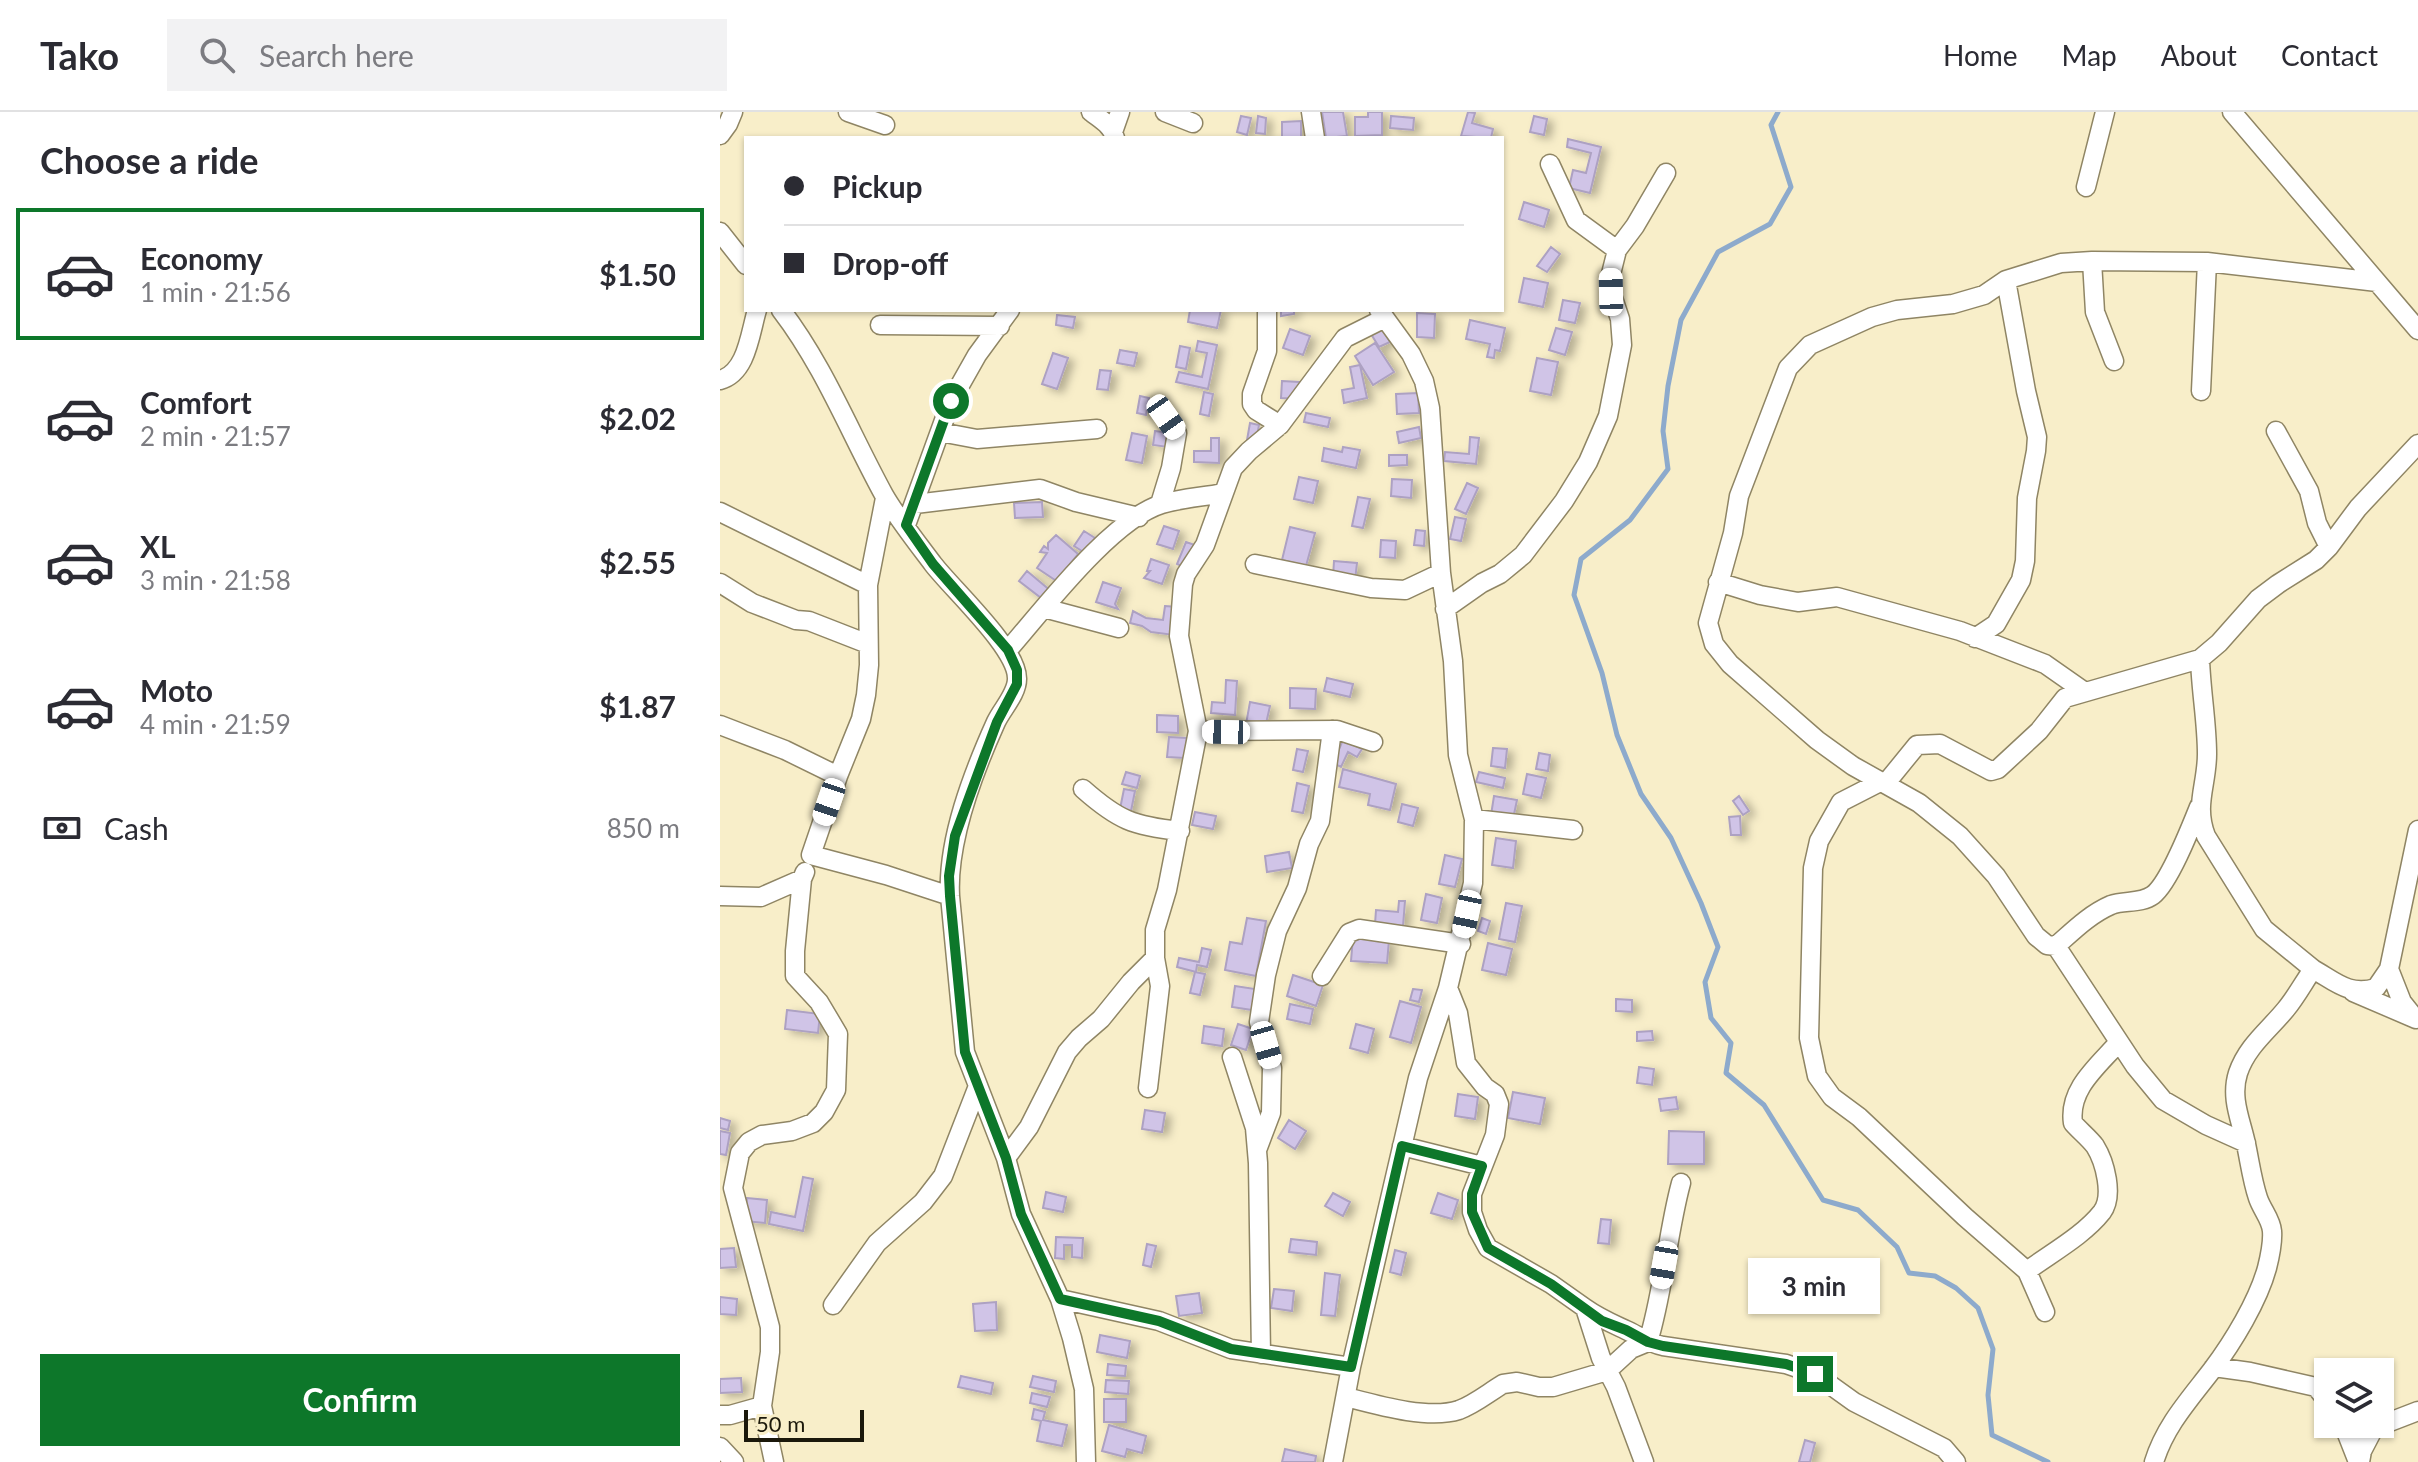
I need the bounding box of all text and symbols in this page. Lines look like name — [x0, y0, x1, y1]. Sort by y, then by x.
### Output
search box — [167, 19, 727, 91]
text: Tako — [40, 32, 119, 78]
icon: search — [195, 33, 239, 77]
text: Search here — [259, 37, 414, 73]
text: Home — [1943, 38, 2018, 72]
text: Map — [2062, 38, 2117, 72]
text: About — [2161, 38, 2237, 72]
text: Contact — [2281, 38, 2378, 72]
text: Choose a ride — [40, 138, 259, 182]
text: Pickup — [832, 168, 923, 204]
icon: car — [44, 238, 116, 310]
text: Economy — [140, 240, 263, 276]
text: Drop-off — [832, 245, 948, 281]
text: $1.50 — [599, 256, 676, 292]
car — [1599, 268, 1623, 316]
text: 1 min · 21:56 — [140, 276, 291, 308]
icon: car — [44, 382, 116, 454]
route start — [933, 383, 969, 419]
text: Comfort — [140, 384, 252, 420]
car — [1142, 390, 1190, 444]
text: $2.02 — [599, 400, 676, 436]
text: 2 min · 21:57 — [140, 420, 291, 452]
icon: car — [44, 526, 116, 598]
text: XL — [140, 528, 176, 564]
text: $2.55 — [599, 544, 676, 580]
text: 3 min · 21:58 — [140, 564, 291, 596]
icon: car — [44, 670, 116, 742]
text: Moto — [140, 672, 213, 708]
text: $1.87 — [599, 688, 676, 724]
text: 4 min · 21:59 — [140, 708, 291, 740]
car — [1202, 720, 1250, 744]
car — [810, 775, 848, 829]
icon: cash — [40, 806, 84, 850]
text: Cash — [104, 810, 169, 846]
text: 850 m — [607, 812, 680, 844]
car — [1450, 888, 1484, 940]
car — [1248, 1019, 1284, 1071]
car — [1648, 1239, 1680, 1291]
callout: 3 min — [1749, 1258, 1881, 1314]
text: 3 min — [1782, 1270, 1846, 1302]
button: Confirm — [40, 1354, 680, 1446]
route end — [1797, 1356, 1833, 1392]
map controls — [2314, 1358, 2394, 1438]
button: layers — [2314, 1358, 2394, 1438]
scale bar — [744, 1406, 864, 1442]
text: 50 m — [756, 1410, 805, 1437]

